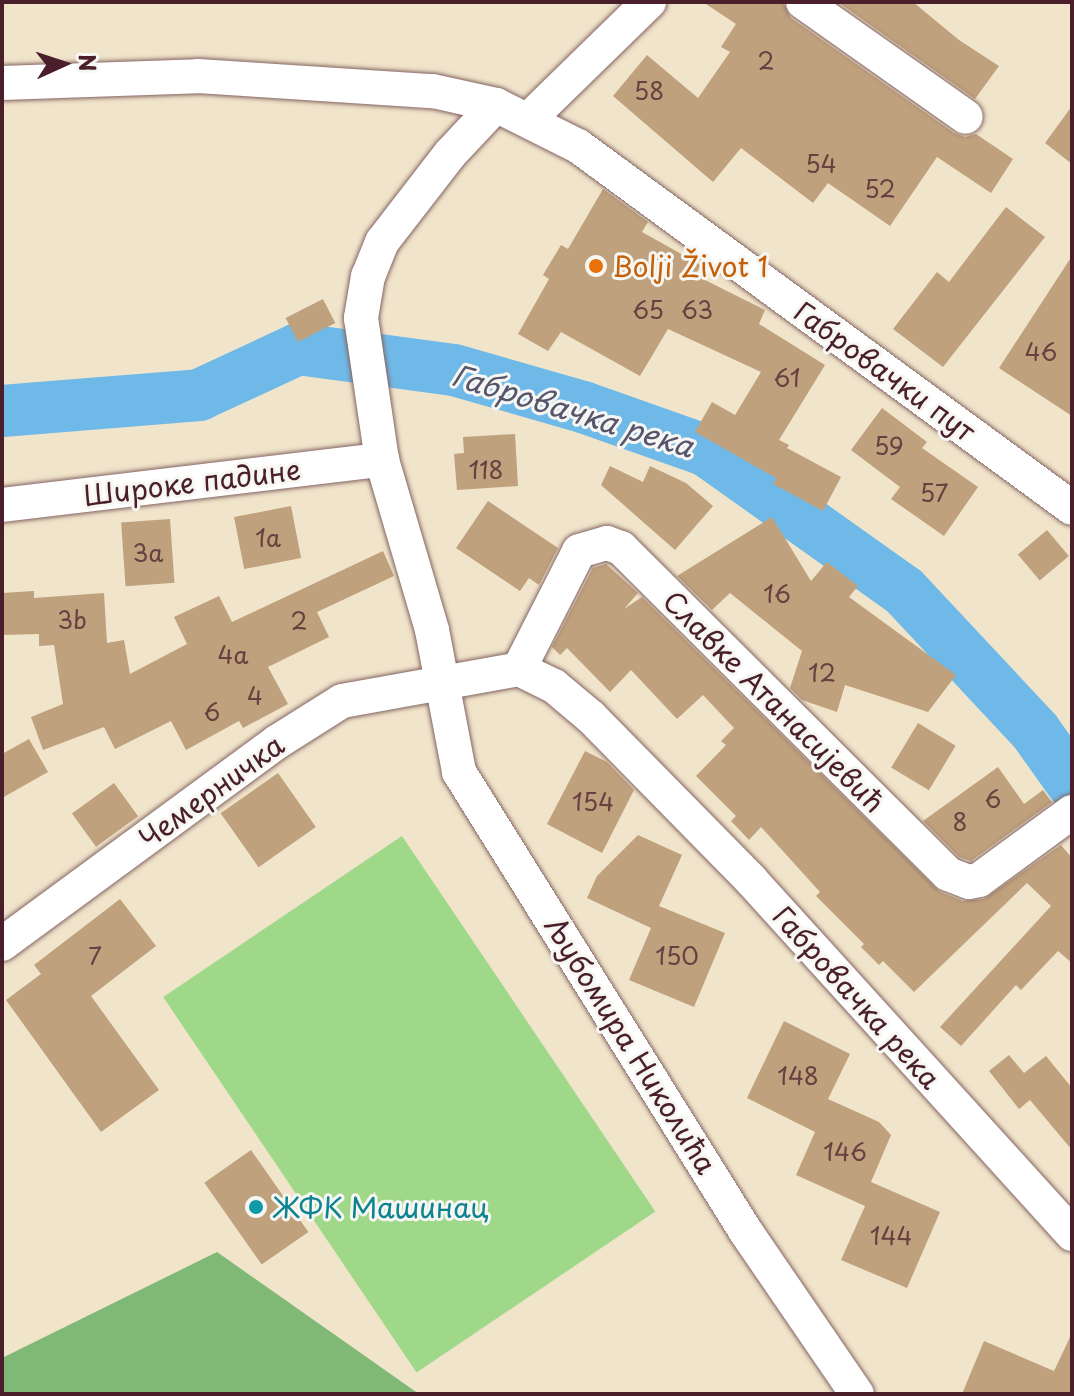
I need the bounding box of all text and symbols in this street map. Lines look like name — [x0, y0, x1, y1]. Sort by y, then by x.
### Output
north arrow — [24, 24, 104, 104]
house number: 2 — [758, 47, 774, 75]
text: N — [72, 53, 105, 72]
house number: 58 — [634, 77, 664, 105]
house number: 54 — [805, 150, 837, 178]
house number: 52 — [864, 175, 896, 203]
place label: Bolji Život 1 — [612, 249, 771, 283]
marker: Bolji Život 1 — [587, 257, 605, 275]
street label: Габровачки пут — [787, 294, 983, 448]
house number: 65 — [632, 296, 664, 324]
house number: 63 — [681, 296, 713, 324]
house number: 46 — [1025, 338, 1057, 366]
water label: Габровачка река — [446, 356, 700, 464]
house number: 61 — [774, 364, 800, 392]
house number: 59 — [874, 432, 904, 460]
street label: Широке падине — [81, 452, 303, 512]
house number: 118 — [468, 456, 504, 484]
house number: 57 — [920, 479, 948, 507]
house number: 1a — [255, 524, 281, 552]
house number: 3a — [133, 539, 163, 567]
house number: 16 — [763, 580, 791, 608]
street label: Славке Атанасијевић — [656, 583, 892, 819]
house number: 3b — [57, 606, 87, 634]
house number: 2 — [291, 607, 307, 635]
house number: 4a — [218, 641, 248, 669]
house number: 12 — [808, 659, 836, 687]
house number: 4 — [247, 682, 263, 710]
house number: 6 — [204, 698, 220, 726]
street label: Чемерничка — [132, 727, 290, 855]
house number: 6 — [985, 785, 1001, 813]
house number: 154 — [572, 788, 614, 816]
house number: 8 — [953, 808, 967, 836]
street label: Габровачка река — [765, 898, 949, 1096]
street label: Љубомира Николића — [538, 911, 724, 1179]
house number: 7 — [88, 942, 102, 970]
house number: 150 — [655, 942, 699, 970]
house number: 148 — [777, 1062, 819, 1090]
house number: 146 — [823, 1138, 867, 1166]
place label: ЖФК Машинац — [272, 1190, 490, 1224]
marker: ЖФК Машинац — [247, 1198, 265, 1216]
house number: 144 — [870, 1222, 912, 1250]

